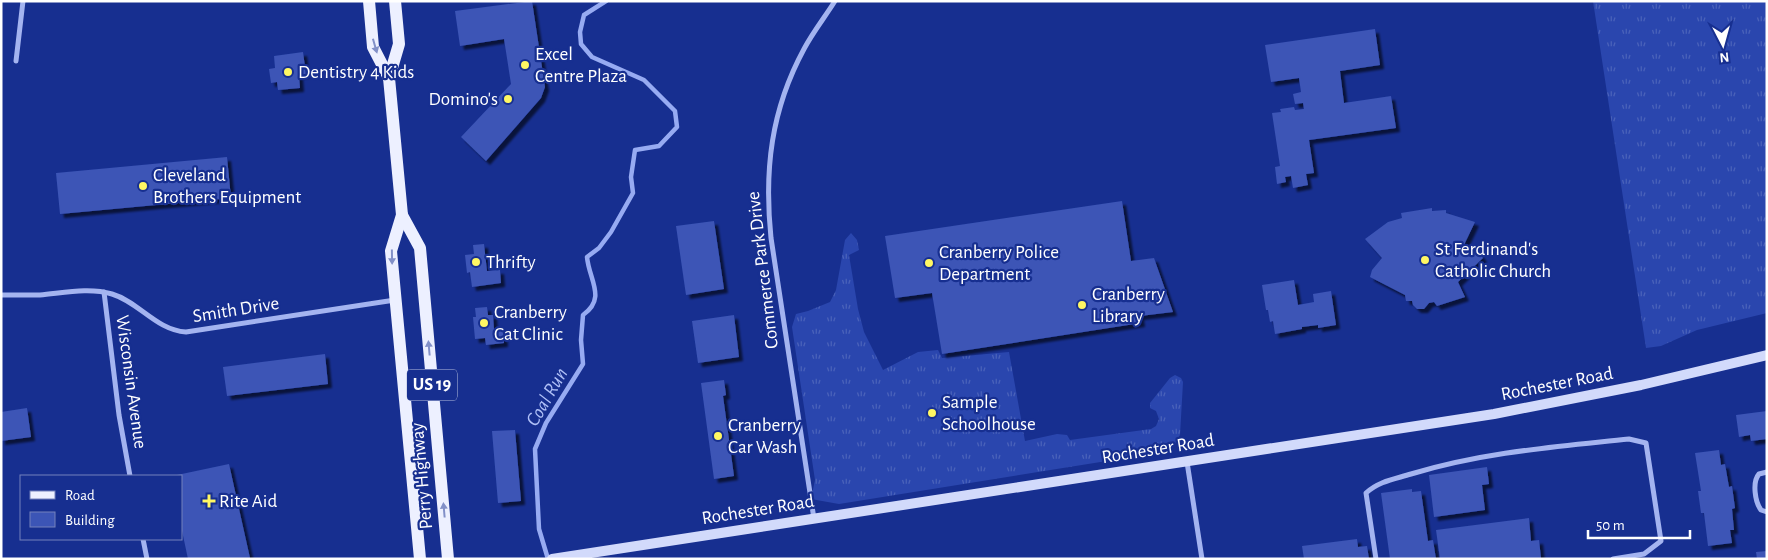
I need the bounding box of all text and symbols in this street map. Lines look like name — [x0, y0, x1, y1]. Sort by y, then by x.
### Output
north arrow — [1698, 20, 1748, 70]
one-way arrow — [371, 38, 379, 54]
place label: Excel Centre Plaza — [535, 45, 627, 86]
text: N — [1719, 49, 1730, 64]
marker: Excel Centre Plaza — [519, 59, 531, 71]
place label: Dentistry 4 Kids — [298, 63, 414, 82]
marker: Dentistry 4 Kids — [282, 66, 294, 78]
place label: Domino's — [429, 90, 498, 109]
marker: Domino's — [502, 93, 514, 105]
place label: Cleveland Brothers Equipment — [153, 166, 301, 207]
marker: Cleveland Brothers Equipment — [137, 180, 149, 192]
street label: Commerce Park Drive — [744, 190, 782, 350]
place label: St Ferdinand's Catholic Church — [1435, 240, 1551, 281]
place label: Cranberry Police Department — [939, 243, 1059, 284]
one-way arrow — [388, 249, 396, 265]
place label: Thrifty — [486, 253, 536, 272]
marker: St Ferdinand's Catholic Church — [1419, 254, 1431, 266]
marker: Thrifty — [470, 256, 482, 268]
marker: Cranberry Police Department — [923, 257, 935, 269]
place label: Cranberry Library — [1092, 285, 1165, 326]
street label: Smith Drive — [191, 294, 281, 326]
marker: Cranberry Library — [1076, 299, 1088, 311]
place label: Cranberry Cat Clinic — [494, 303, 567, 344]
street label: Wisconsin Avenue — [112, 314, 150, 450]
marker: Cranberry Cat Clinic — [478, 317, 490, 329]
one-way arrow — [425, 340, 433, 356]
street label: Rochester Road — [1499, 364, 1615, 404]
water label: Coal Run — [522, 365, 572, 429]
road number: US 19 — [407, 370, 457, 400]
place label: Sample Schoolhouse — [942, 393, 1036, 434]
marker: Sample Schoolhouse — [926, 407, 938, 419]
place label: Cranberry Car Wash — [728, 416, 801, 457]
street label: Perry Highway — [408, 422, 436, 530]
marker: Cranberry Car Wash — [712, 430, 724, 442]
street label: Rochester Road — [1100, 431, 1216, 467]
legend — [20, 475, 182, 540]
text: Road — [65, 488, 95, 503]
place label: Rite Aid — [219, 492, 277, 511]
street label: Rochester Road — [700, 492, 816, 528]
marker: Rite Aid — [203, 495, 215, 507]
one-way arrow — [440, 502, 448, 518]
scale bar — [1588, 508, 1690, 540]
text: Building — [65, 513, 115, 528]
text: 50 m — [1596, 518, 1625, 533]

